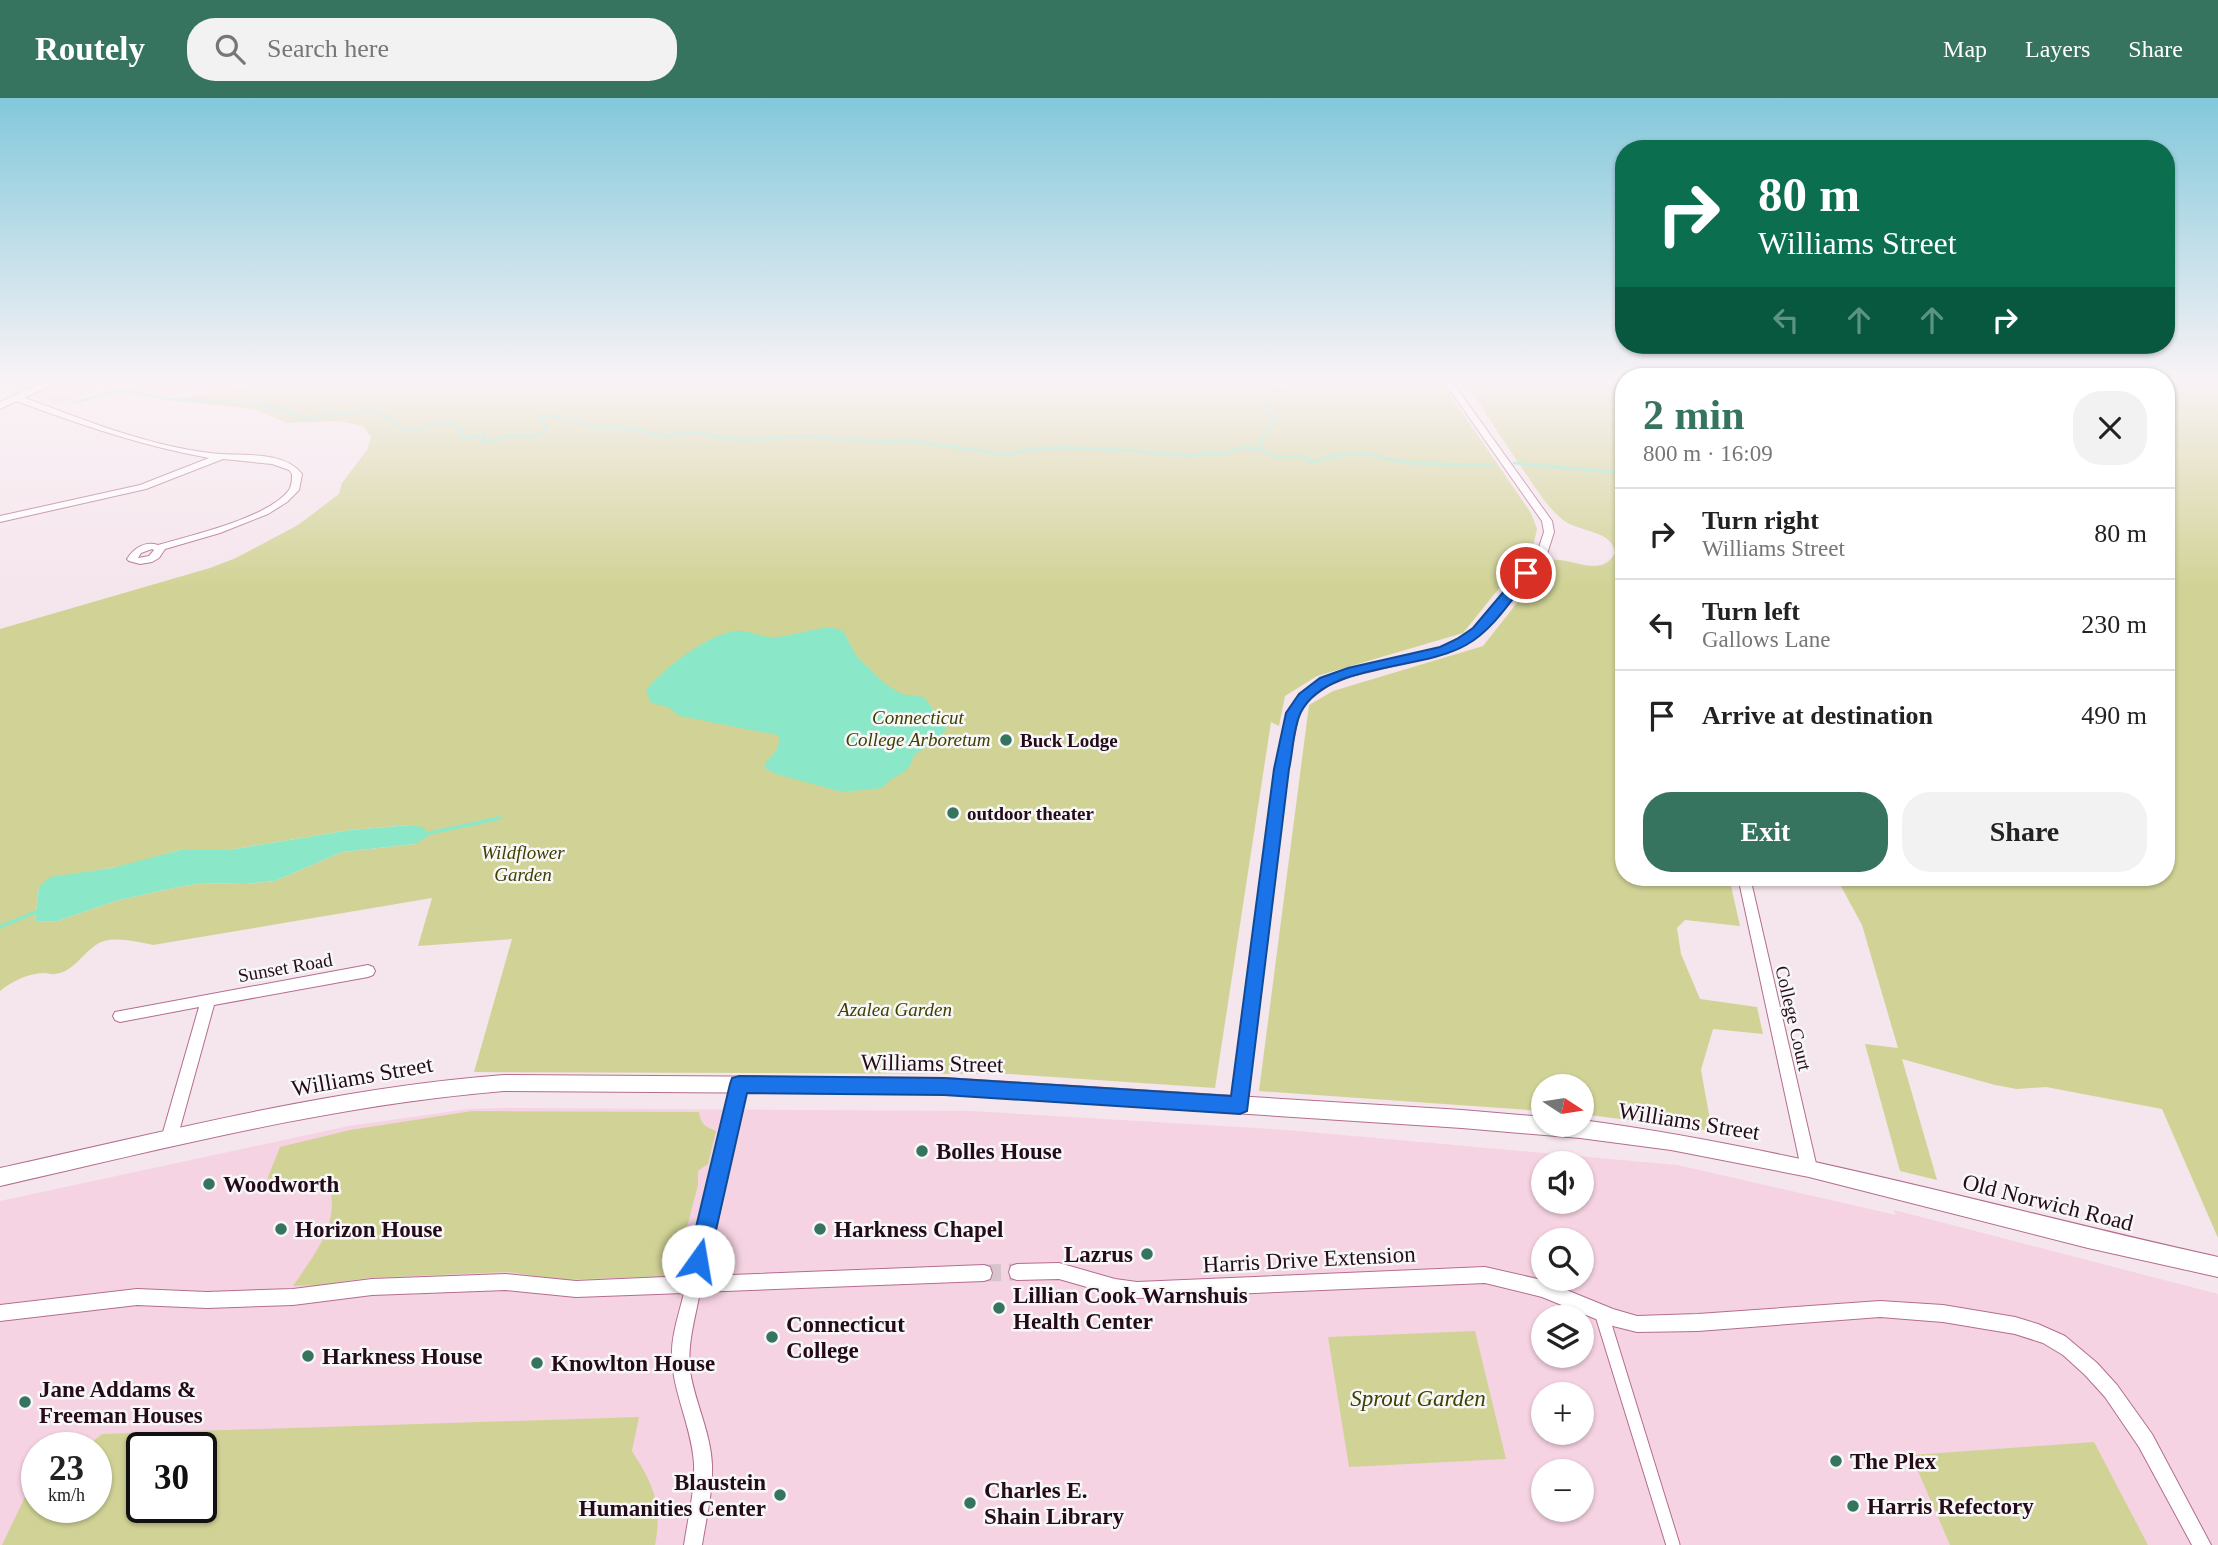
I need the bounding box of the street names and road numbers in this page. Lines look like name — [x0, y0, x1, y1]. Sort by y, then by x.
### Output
street label: Sunset Road — [236, 949, 334, 986]
street label: College Court — [1771, 964, 1816, 1073]
street label: Williams Street — [860, 1050, 1004, 1077]
street label: Williams Street — [290, 1052, 435, 1101]
street label: Williams Street — [1616, 1098, 1762, 1145]
street label: Old Norwich Road — [1960, 1169, 2136, 1236]
street label: Harris Drive Extension — [1202, 1241, 1417, 1278]

